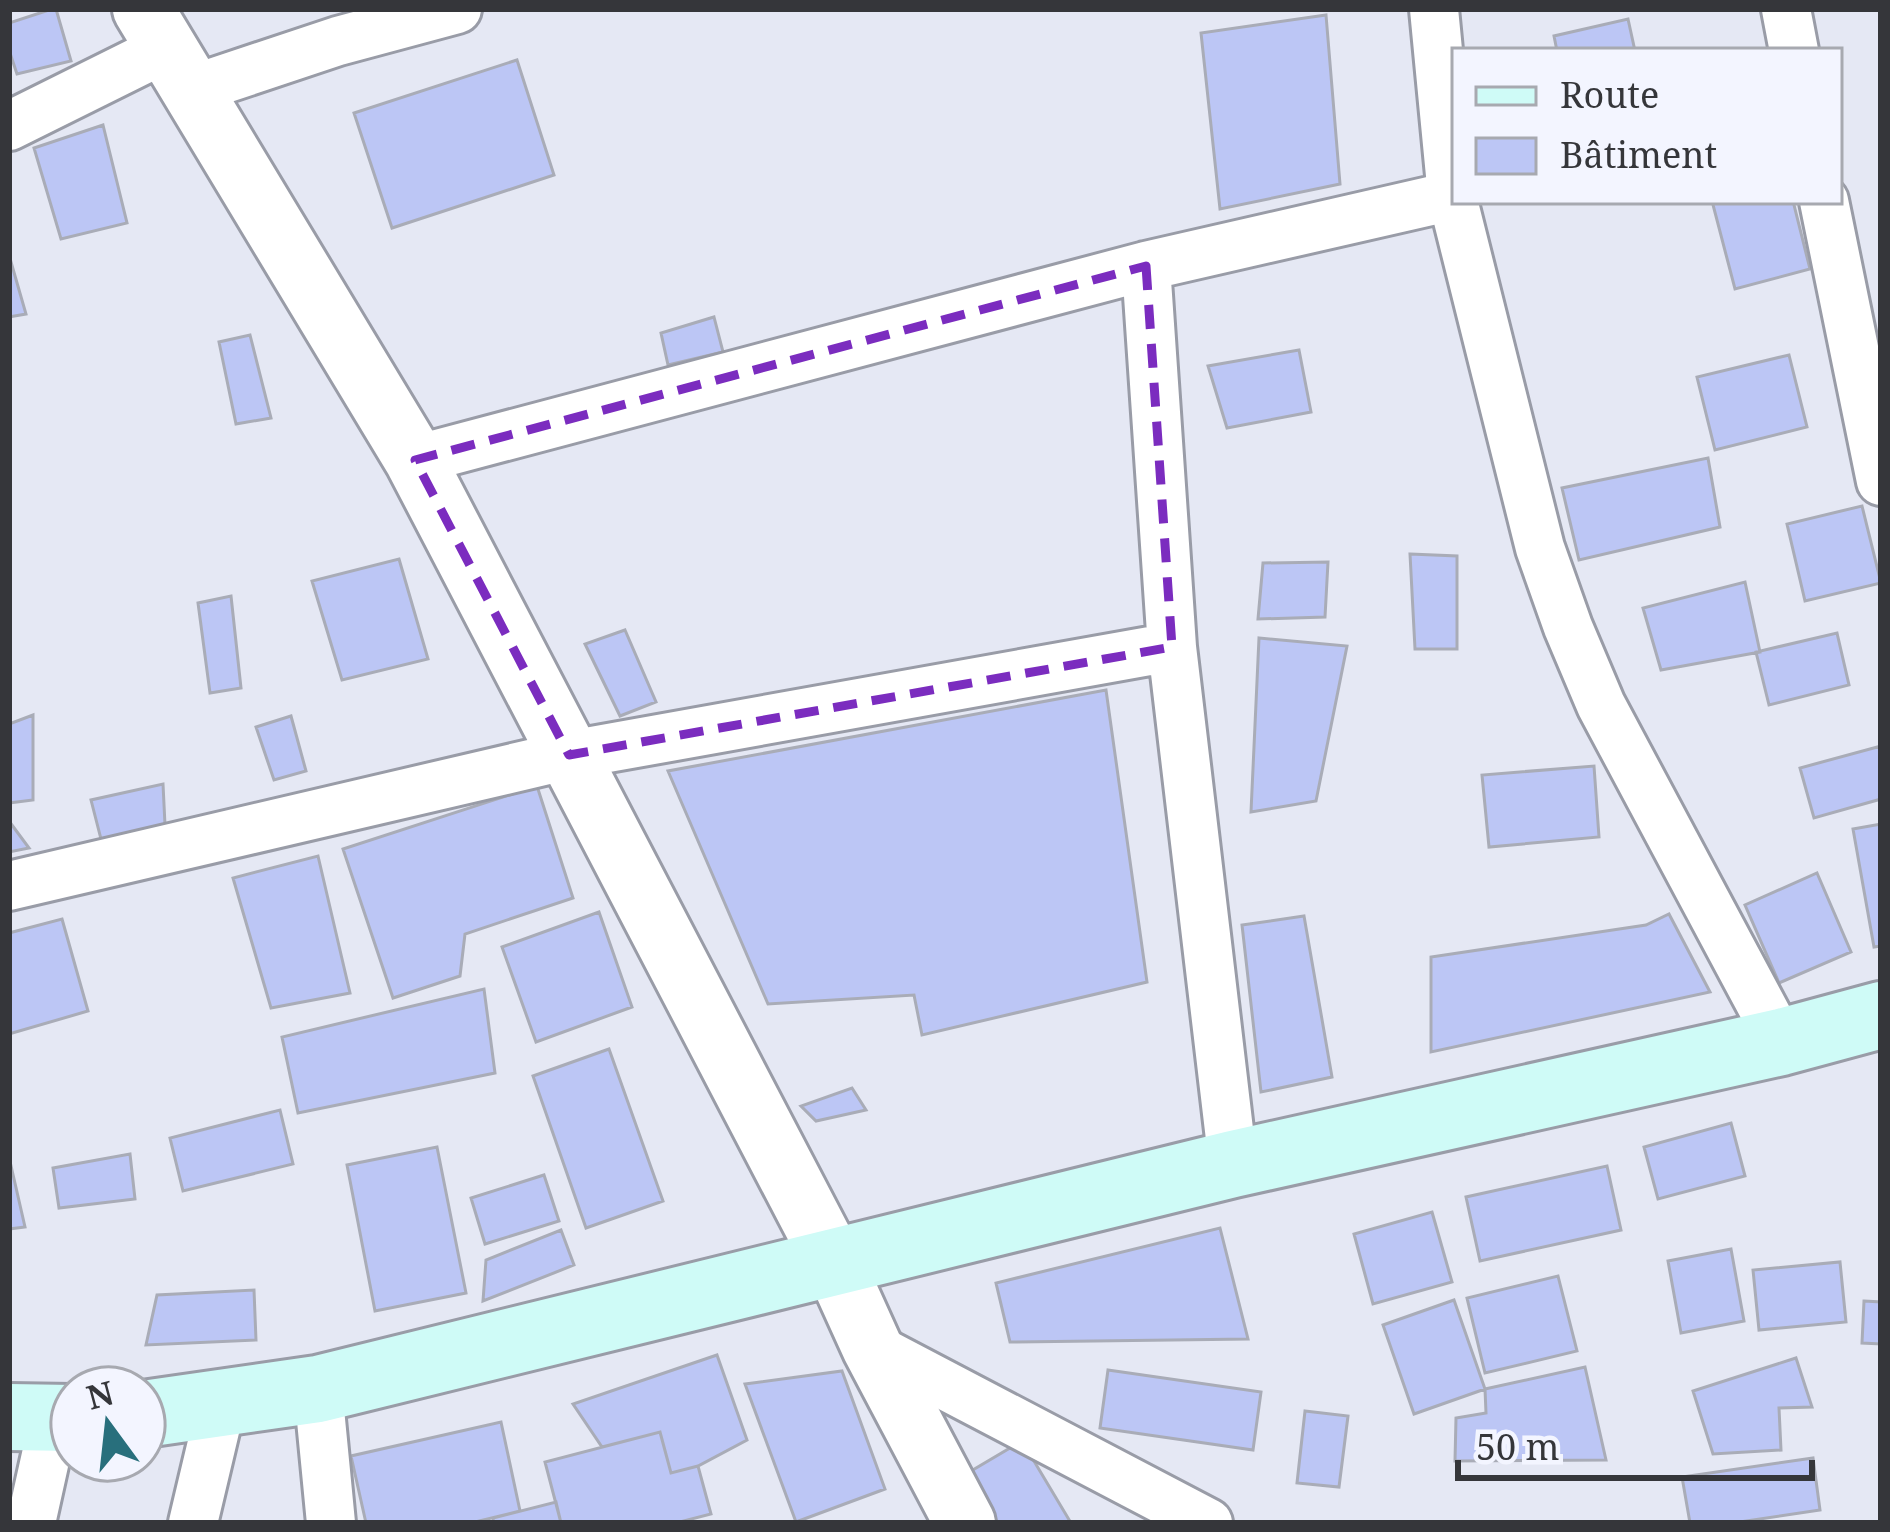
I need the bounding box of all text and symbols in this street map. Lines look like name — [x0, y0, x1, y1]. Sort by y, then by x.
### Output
legend — [1452, 48, 1842, 204]
text: Route — [1560, 70, 1659, 119]
text: Bâtiment — [1560, 130, 1717, 179]
north arrow — [48, 1364, 168, 1484]
text: N — [82, 1369, 118, 1420]
scale bar — [1458, 1406, 1812, 1480]
text: 50 m — [1476, 1422, 1560, 1471]

